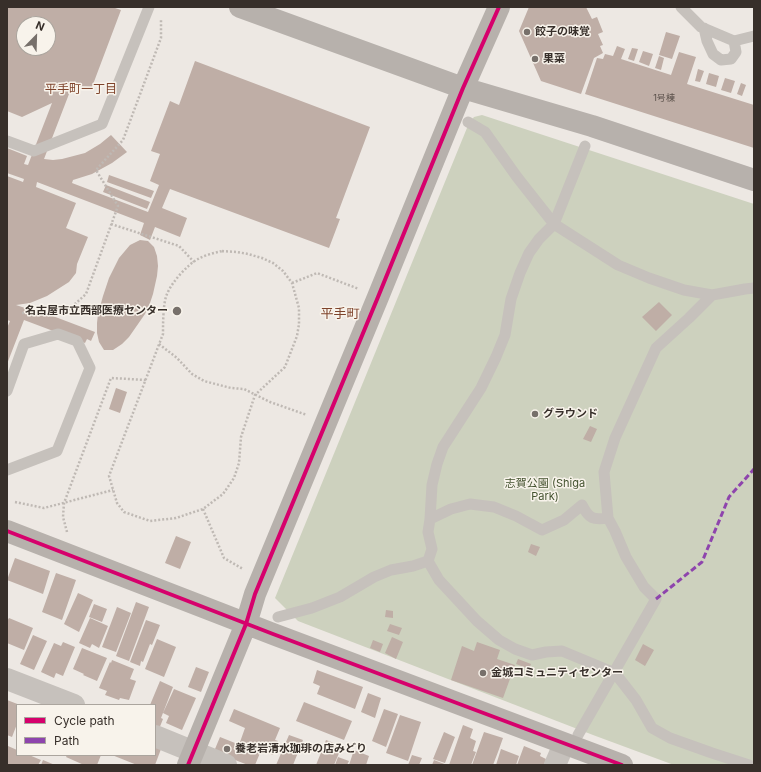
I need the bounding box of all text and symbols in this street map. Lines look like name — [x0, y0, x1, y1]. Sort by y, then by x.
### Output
north arrow — [16, 16, 56, 56]
text: N — [34, 18, 47, 34]
place label: 餃子の味覚 — [535, 25, 590, 39]
marker: 餃子の味覚 — [522, 27, 532, 37]
place label: 果菜 — [543, 52, 565, 66]
marker: 果菜 — [530, 54, 540, 64]
district label: 平手町一丁目 — [45, 82, 117, 96]
house number: 1号棟 — [653, 93, 675, 103]
place label: 名古屋市立西部医療センター — [25, 304, 168, 318]
marker: 名古屋市立西部医療センター — [171, 305, 183, 317]
district label: 平手町 — [321, 306, 359, 322]
place label: グラウンド — [543, 407, 598, 421]
marker: グラウンド — [530, 409, 540, 419]
park label: 志賀公園 (Shiga Park) — [505, 477, 585, 503]
place label: 金城コミュニティセンター — [491, 666, 623, 680]
marker: 金城コミュニティセンター — [478, 668, 488, 678]
legend — [16, 704, 156, 756]
text: Cycle path — [54, 713, 115, 728]
text: Path — [54, 733, 79, 748]
place label: 養老岩清水珈琲の店みどり — [235, 742, 367, 756]
marker: 養老岩清水珈琲の店みどり — [222, 744, 232, 754]

